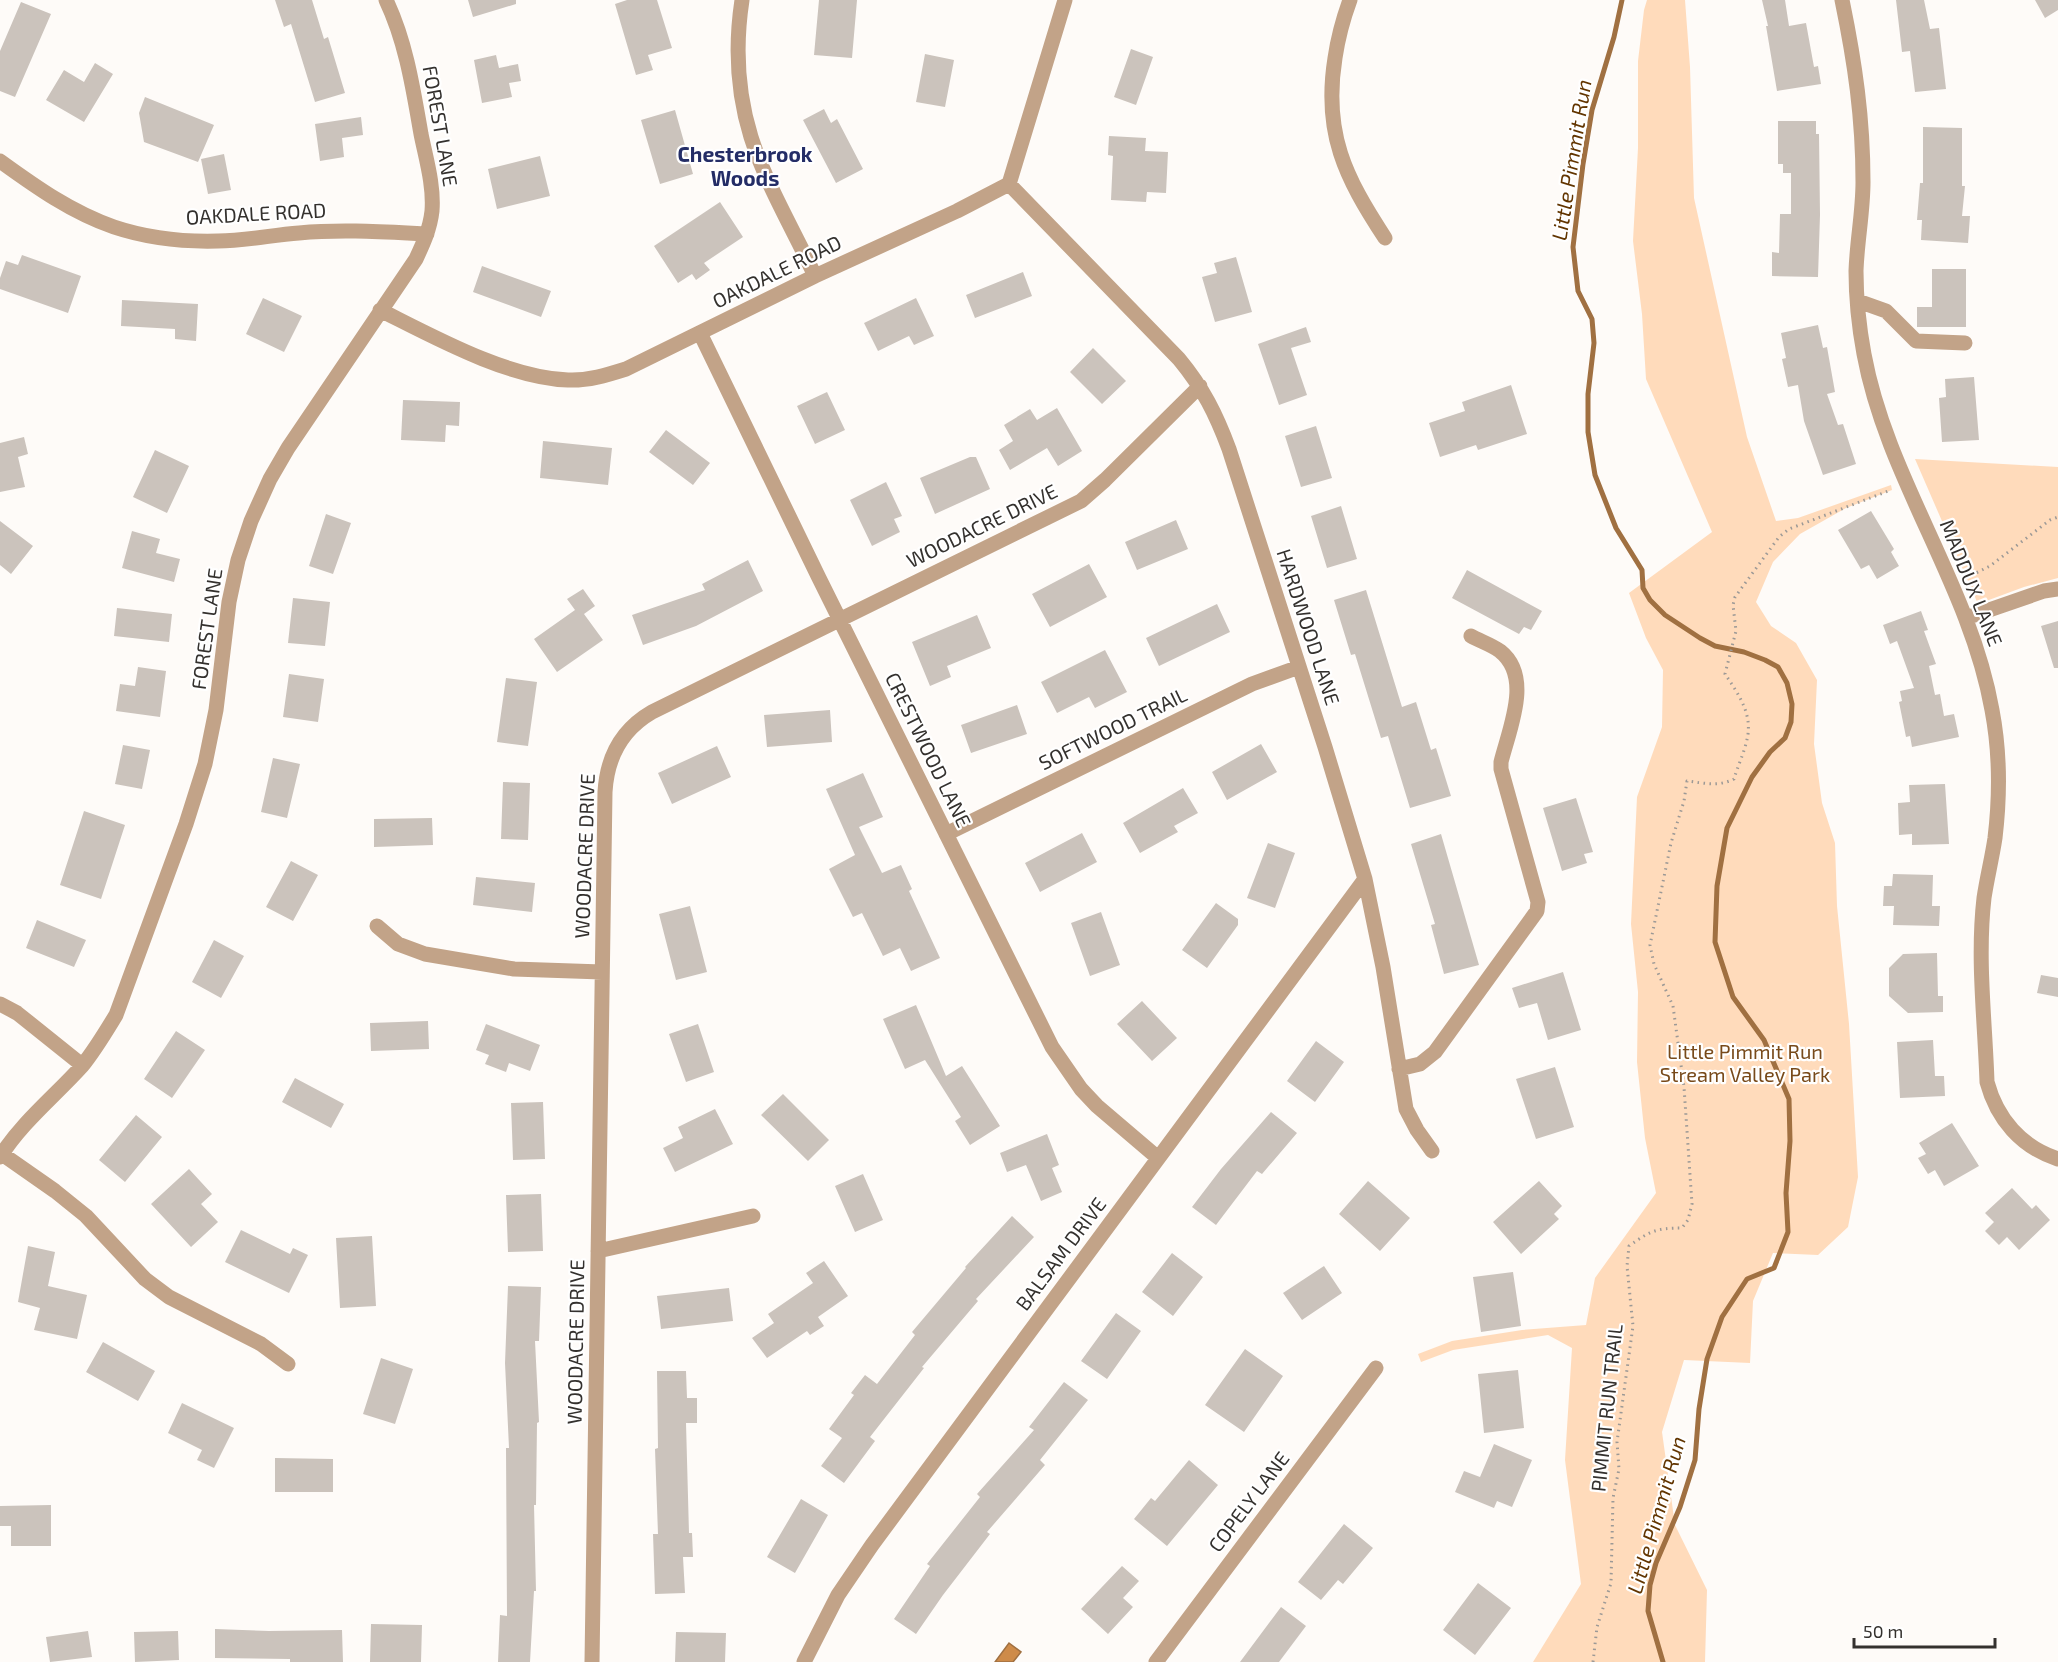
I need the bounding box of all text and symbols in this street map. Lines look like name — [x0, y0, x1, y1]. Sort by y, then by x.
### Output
street label: FOREST LANE — [419, 63, 463, 188]
water label: Little Pimmit Run — [1545, 77, 1596, 242]
district label: Chesterbrook Woods — [677, 141, 813, 190]
street label: OAKDALE ROAD — [185, 197, 327, 229]
street label: OAKDALE ROAD — [708, 230, 845, 313]
street label: WOODACRE DRIVE — [902, 478, 1061, 572]
street label: MADDUX LANE — [1936, 516, 2008, 649]
street label: HARDWOOD LANE — [1272, 546, 1346, 708]
street label: FOREST LANE — [186, 567, 226, 691]
street label: CRESTWOOD LANE — [881, 668, 977, 831]
street label: SOFTWOOD TRAIL — [1035, 682, 1191, 774]
street label: WOODACRE DRIVE — [569, 773, 599, 939]
park label: Little Pimmit Run Stream Valley Park — [1660, 1039, 1830, 1086]
street label: BALSAM DRIVE — [1010, 1192, 1110, 1315]
street label: WOODACRE DRIVE — [562, 1259, 588, 1425]
street label: PIMMIT RUN TRAIL — [1585, 1323, 1627, 1493]
water label: Little Pimmit Run — [1621, 1433, 1690, 1596]
street label: COPELY LANE — [1203, 1447, 1294, 1556]
scale bar — [1854, 1611, 1995, 1649]
text: 50 m — [1863, 1620, 1903, 1642]

